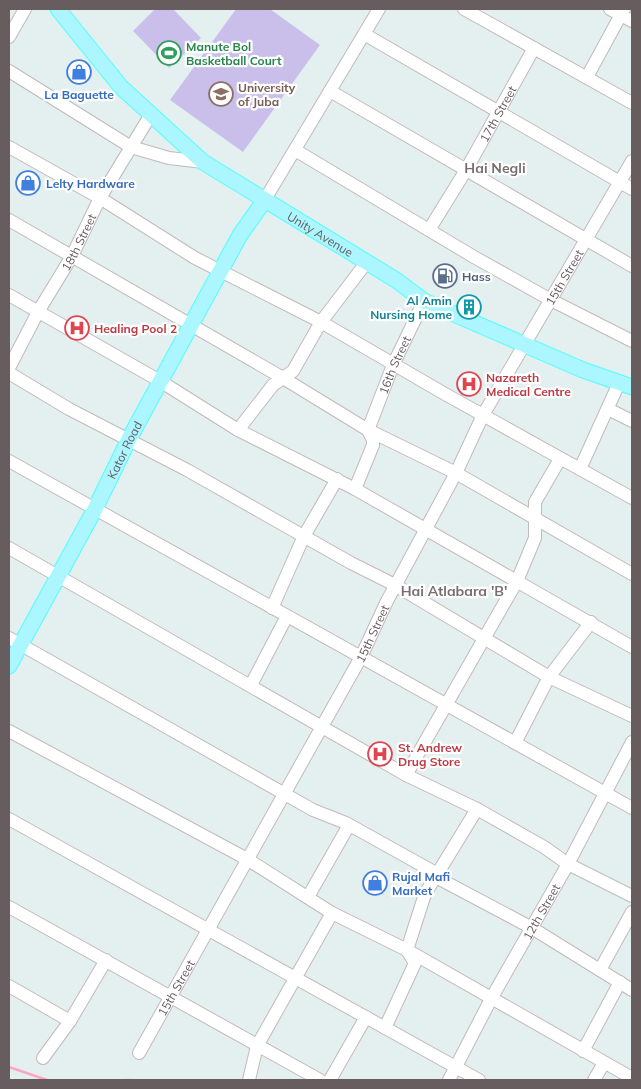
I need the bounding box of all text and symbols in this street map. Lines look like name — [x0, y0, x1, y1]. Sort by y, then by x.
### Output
place label: Manute Bol Basketball Court — [186, 39, 282, 68]
sports icon: Manute Bol Basketball Court — [156, 40, 182, 66]
shop icon: La Baguette — [66, 59, 92, 85]
place label: University of Juba — [238, 80, 296, 109]
school or university icon: University of Juba — [208, 81, 234, 107]
street label: 17th Street — [476, 83, 519, 144]
place label: La Baguette — [44, 87, 114, 102]
district label: Hai Negli — [464, 159, 526, 177]
shop icon: Lelty Hardware — [15, 170, 41, 196]
place label: Lelty Hardware — [46, 176, 135, 191]
street label: Unity Avenue — [285, 208, 356, 260]
street label: 18th Street — [58, 211, 99, 273]
street label: 15th Street — [542, 247, 586, 308]
fuel station icon: Hass — [432, 263, 458, 289]
place label: Hass — [462, 269, 491, 284]
place label: Al Amin Nursing Home — [370, 293, 452, 322]
building icon: Al Amin Nursing Home — [456, 294, 482, 320]
hospital icon: Healing Pool 2 — [64, 315, 90, 341]
place label: Healing Pool 2 — [94, 321, 177, 336]
street label: 16th Street — [375, 333, 414, 396]
place label: Nazareth Medical Centre — [486, 370, 571, 399]
hospital icon: Nazareth Medical Centre — [456, 371, 482, 397]
street label: Kator Road — [103, 418, 145, 481]
district label: Hai Atlabara 'B' — [401, 582, 507, 600]
street label: 15th Street — [352, 602, 392, 665]
place label: St. Andrew Drug Store — [398, 740, 462, 769]
hospital icon: St. Andrew Drug Store — [367, 741, 393, 767]
place label: Rujal Mafi Market — [392, 869, 450, 898]
shop icon: Rujal Mafi Market — [362, 870, 388, 896]
street label: 12th Street — [519, 881, 563, 942]
street label: 15th Street — [154, 957, 197, 1018]

